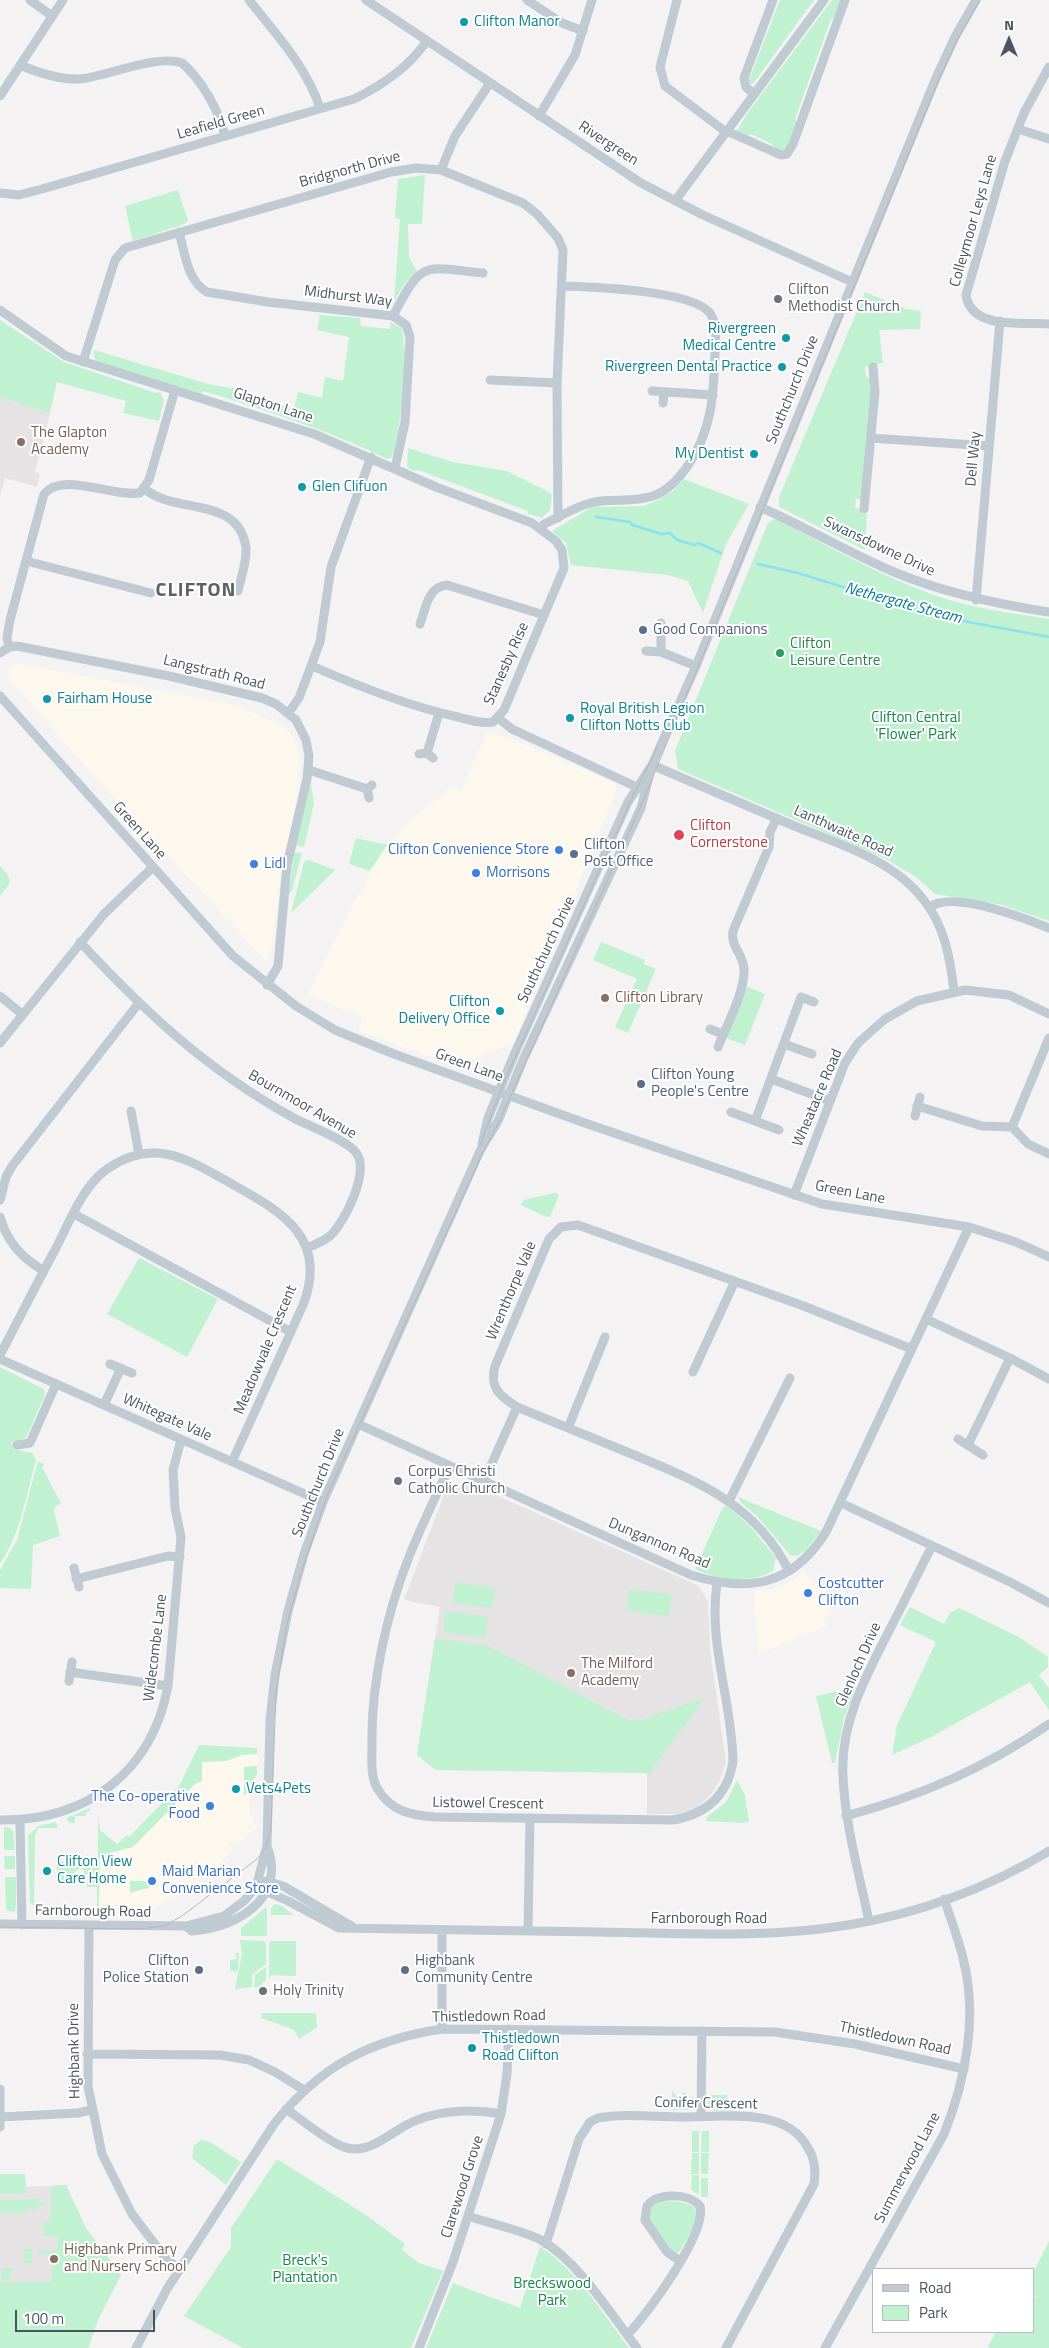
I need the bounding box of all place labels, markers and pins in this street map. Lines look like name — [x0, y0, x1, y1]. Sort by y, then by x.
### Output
place label: Clifton Manor — [474, 13, 560, 31]
marker: Clifton Manor — [458, 16, 470, 28]
place label: Clifton Methodist Church — [788, 281, 900, 316]
marker: Clifton Methodist Church — [772, 293, 784, 305]
place label: Rivergreen Medical Centre — [682, 320, 776, 355]
marker: Rivergreen Medical Centre — [780, 332, 792, 344]
place label: Rivergreen Dental Practice — [605, 358, 772, 376]
marker: Rivergreen Dental Practice — [776, 361, 788, 373]
place label: The Glapton Academy — [31, 424, 107, 459]
marker: The Glapton Academy — [15, 436, 27, 448]
place label: My Dentist — [675, 445, 744, 463]
marker: My Dentist — [748, 448, 760, 460]
place label: Glen Clifuon — [312, 478, 387, 496]
marker: Glen Clifuon — [296, 481, 308, 493]
place label: Good Companions — [653, 621, 767, 639]
marker: Good Companions — [637, 624, 649, 636]
place label: Clifton Leisure Centre — [790, 635, 880, 670]
marker: Clifton Leisure Centre — [774, 647, 786, 659]
place label: Fairham House — [57, 690, 152, 708]
marker: Fairham House — [41, 693, 53, 705]
place label: Royal British Legion Clifton Notts Club — [580, 700, 705, 735]
marker: Royal British Legion Clifton Notts Club — [564, 712, 576, 724]
place label: Clifton Cornerstone — [690, 817, 768, 852]
marker: Clifton Cornerstone — [672, 828, 686, 842]
place label: Clifton Post Office — [584, 836, 653, 871]
place label: Clifton Convenience Store — [388, 841, 549, 859]
marker: Clifton Convenience Store — [553, 844, 565, 856]
marker: Clifton Post Office — [568, 848, 580, 860]
place label: Lidl — [264, 855, 286, 873]
marker: Lidl — [248, 858, 260, 870]
place label: Morrisons — [486, 864, 550, 882]
marker: Morrisons — [470, 867, 482, 879]
place label: Clifton Library — [615, 989, 703, 1007]
marker: Clifton Library — [599, 992, 611, 1004]
place label: Clifton Delivery Office — [398, 993, 490, 1028]
marker: Clifton Delivery Office — [494, 1005, 506, 1017]
place label: Clifton Young People's Centre — [651, 1066, 749, 1101]
marker: Clifton Young People's Centre — [635, 1078, 647, 1090]
place label: Corpus Christi Catholic Church — [408, 1463, 505, 1498]
marker: Corpus Christi Catholic Church — [392, 1475, 404, 1487]
place label: Costcutter Clifton — [818, 1575, 884, 1610]
marker: Costcutter Clifton — [802, 1587, 814, 1599]
place label: The Milford Academy — [581, 1655, 653, 1690]
marker: The Milford Academy — [565, 1667, 577, 1679]
place label: Vets4Pets — [246, 1780, 311, 1798]
marker: Vets4Pets — [230, 1783, 242, 1795]
place label: The Co-operative Food — [91, 1788, 200, 1823]
marker: The Co-operative Food — [204, 1800, 216, 1812]
place label: Clifton View Care Home — [57, 1853, 132, 1888]
place label: Maid Marian Convenience Store — [162, 1863, 279, 1898]
marker: Clifton View Care Home — [41, 1865, 53, 1877]
marker: Maid Marian Convenience Store — [146, 1875, 158, 1887]
place label: Clifton Police Station — [103, 1952, 189, 1987]
place label: Highbank Community Centre — [415, 1952, 533, 1987]
marker: Clifton Police Station — [193, 1964, 205, 1976]
marker: Highbank Community Centre — [399, 1964, 411, 1976]
place label: Holy Trinity — [273, 1982, 344, 2000]
marker: Holy Trinity — [257, 1985, 269, 1997]
place label: Thistledown Road Clifton — [482, 2030, 560, 2065]
marker: Thistledown Road Clifton — [466, 2042, 478, 2054]
place label: Highbank Primary and Nursery School — [64, 2241, 186, 2276]
marker: Highbank Primary and Nursery School — [48, 2253, 60, 2265]

